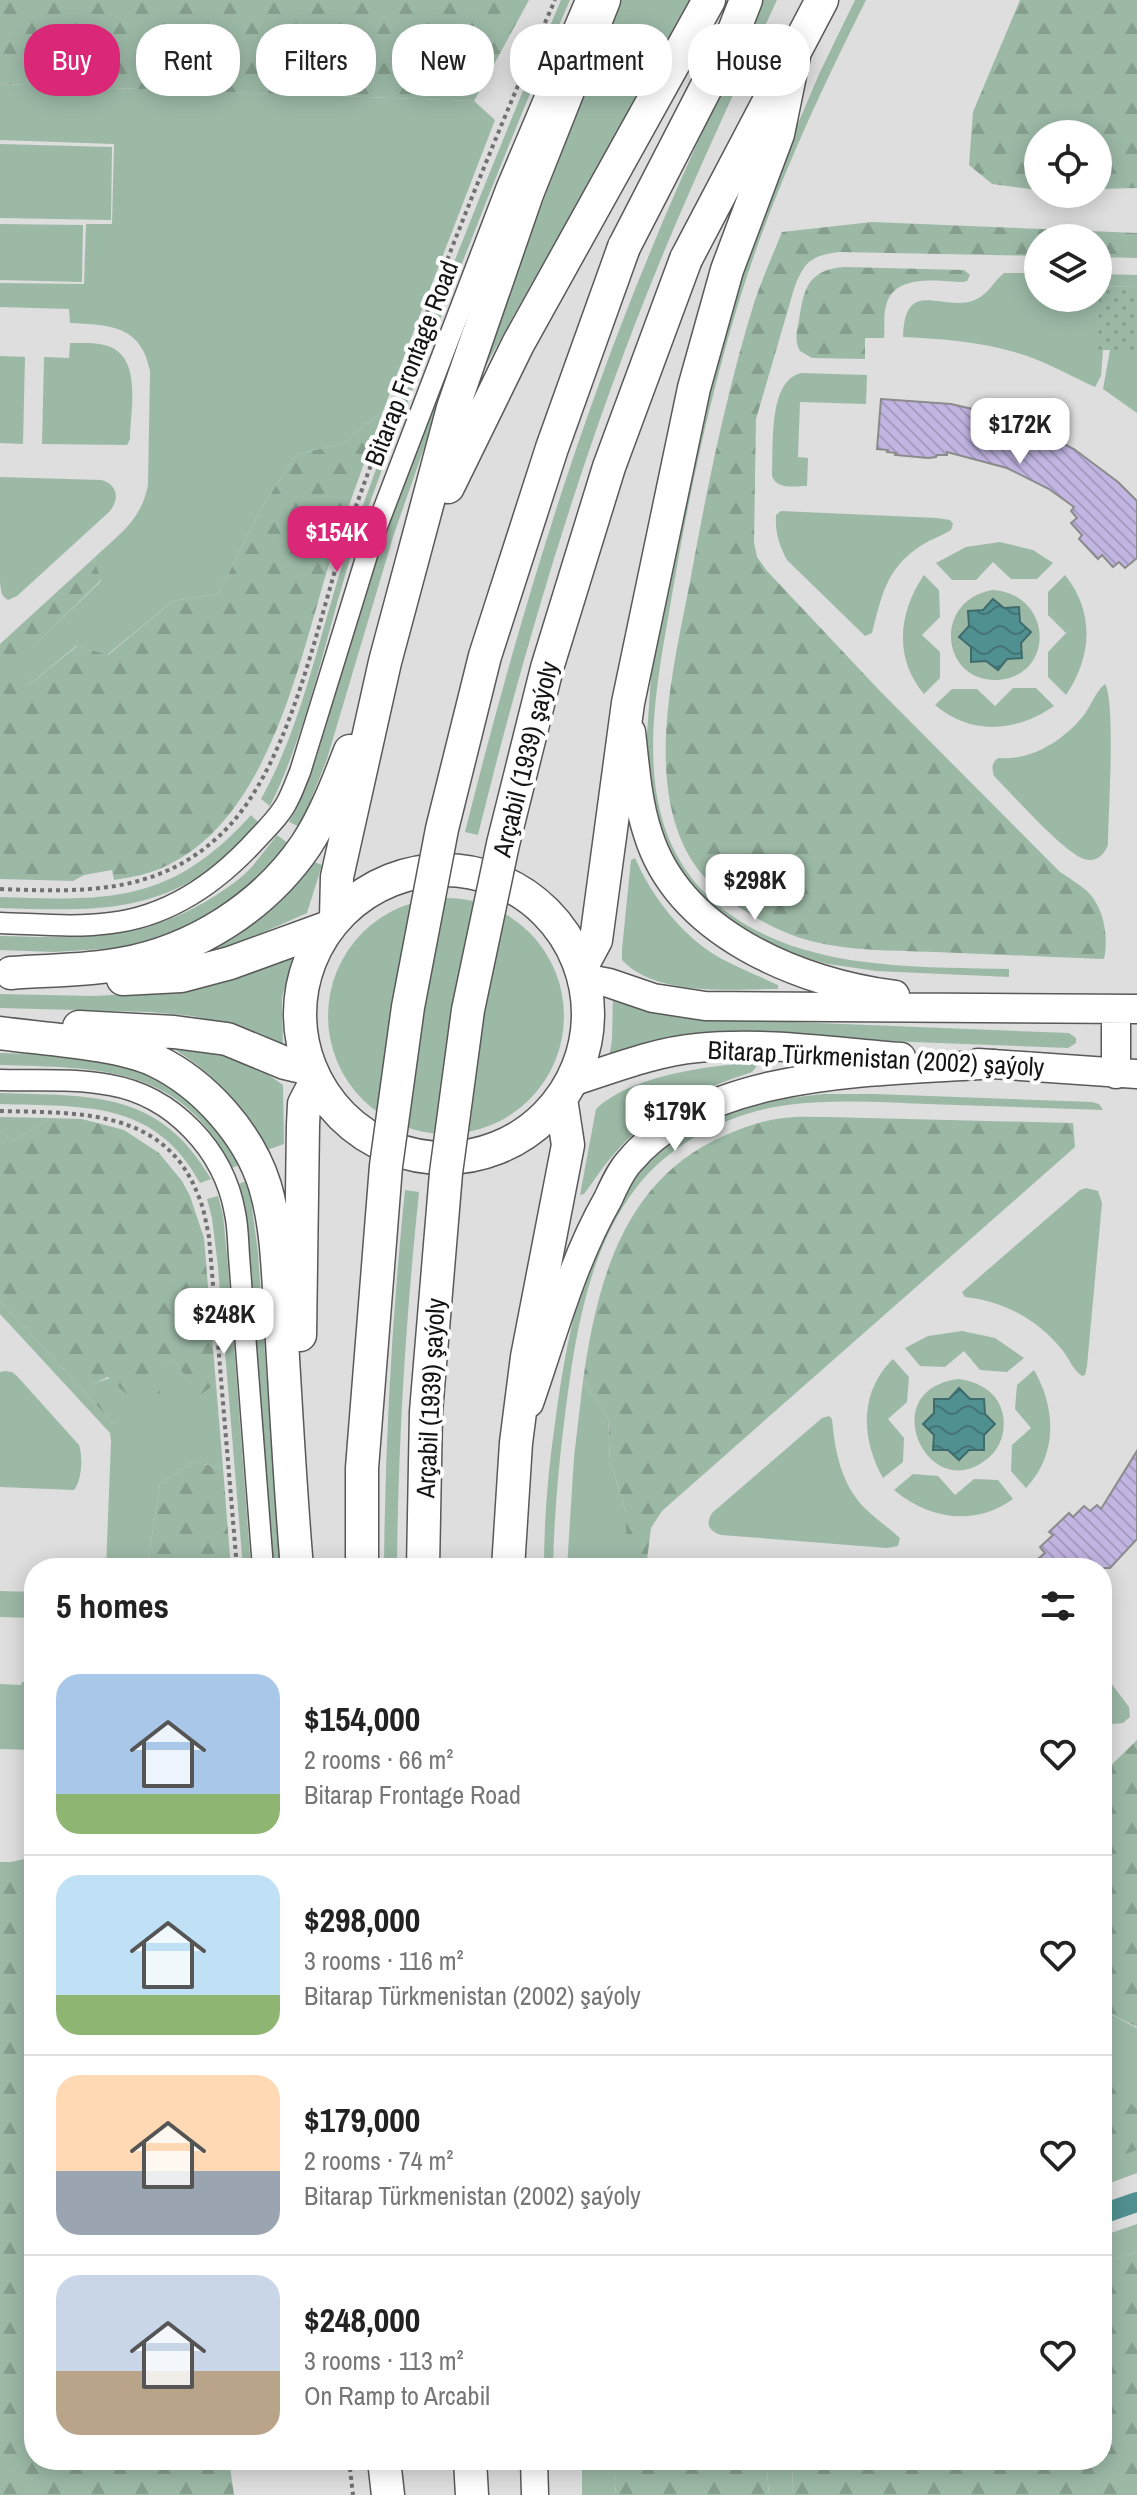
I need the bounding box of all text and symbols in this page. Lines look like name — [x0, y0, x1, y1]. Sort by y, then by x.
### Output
chip: Buy — [24, 24, 120, 96]
chip: Rent — [136, 24, 240, 96]
chip: Filters — [256, 24, 376, 96]
chip: New — [392, 24, 494, 96]
chip: Apartment — [510, 24, 672, 96]
chip: House — [688, 24, 810, 96]
map controls — [1024, 120, 1112, 312]
button: locate — [1024, 120, 1112, 208]
button: layers — [1024, 224, 1112, 312]
street label: Bitarap Frontage Road — [356, 255, 466, 471]
pin: $172K — [964, 398, 1076, 466]
text: $172K — [989, 406, 1051, 441]
pin: $154K — [281, 506, 393, 574]
text: $154K — [306, 514, 368, 549]
street label: Arçabil (1939) şaýoly — [484, 657, 566, 861]
pin: $298K — [699, 854, 811, 922]
text: $298K — [724, 862, 786, 897]
street label: Bitarap Türkmenistan (2002) şaýoly — [707, 1032, 1045, 1084]
pin: $179K — [619, 1085, 731, 1153]
text: $179K — [644, 1093, 706, 1128]
pin: $248K — [168, 1288, 280, 1356]
text: $248K — [193, 1296, 255, 1331]
street label: Arçabil (1939) şaýoly — [407, 1297, 453, 1500]
text: 5 homes — [56, 1583, 169, 1629]
icon: filters — [1036, 1584, 1080, 1628]
text: $154,000 — [304, 1696, 420, 1742]
icon: home — [120, 1706, 216, 1802]
icon: heart — [1036, 1732, 1080, 1776]
text: 2 rooms · 66 m² — [304, 1742, 453, 1777]
text: Bitarap Frontage Road — [304, 1777, 521, 1812]
text: $298,000 — [304, 1897, 420, 1943]
icon: home — [120, 1907, 216, 2003]
icon: heart — [1036, 1933, 1080, 1977]
text: 3 rooms · 116 m² — [304, 1943, 464, 1978]
text: Bitarap Türkmenistan (2002) şaýoly — [304, 1978, 641, 2013]
text: $179,000 — [304, 2097, 420, 2143]
icon: home — [120, 2107, 216, 2203]
icon: heart — [1036, 2133, 1080, 2177]
text: 2 rooms · 74 m² — [304, 2143, 453, 2178]
text: Bitarap Türkmenistan (2002) şaýoly — [304, 2178, 641, 2213]
text: $248,000 — [304, 2297, 420, 2343]
icon: home — [120, 2307, 216, 2403]
icon: heart — [1036, 2333, 1080, 2377]
text: 3 rooms · 113 m² — [304, 2343, 464, 2378]
text: On Ramp to Arcabil — [304, 2378, 490, 2413]

